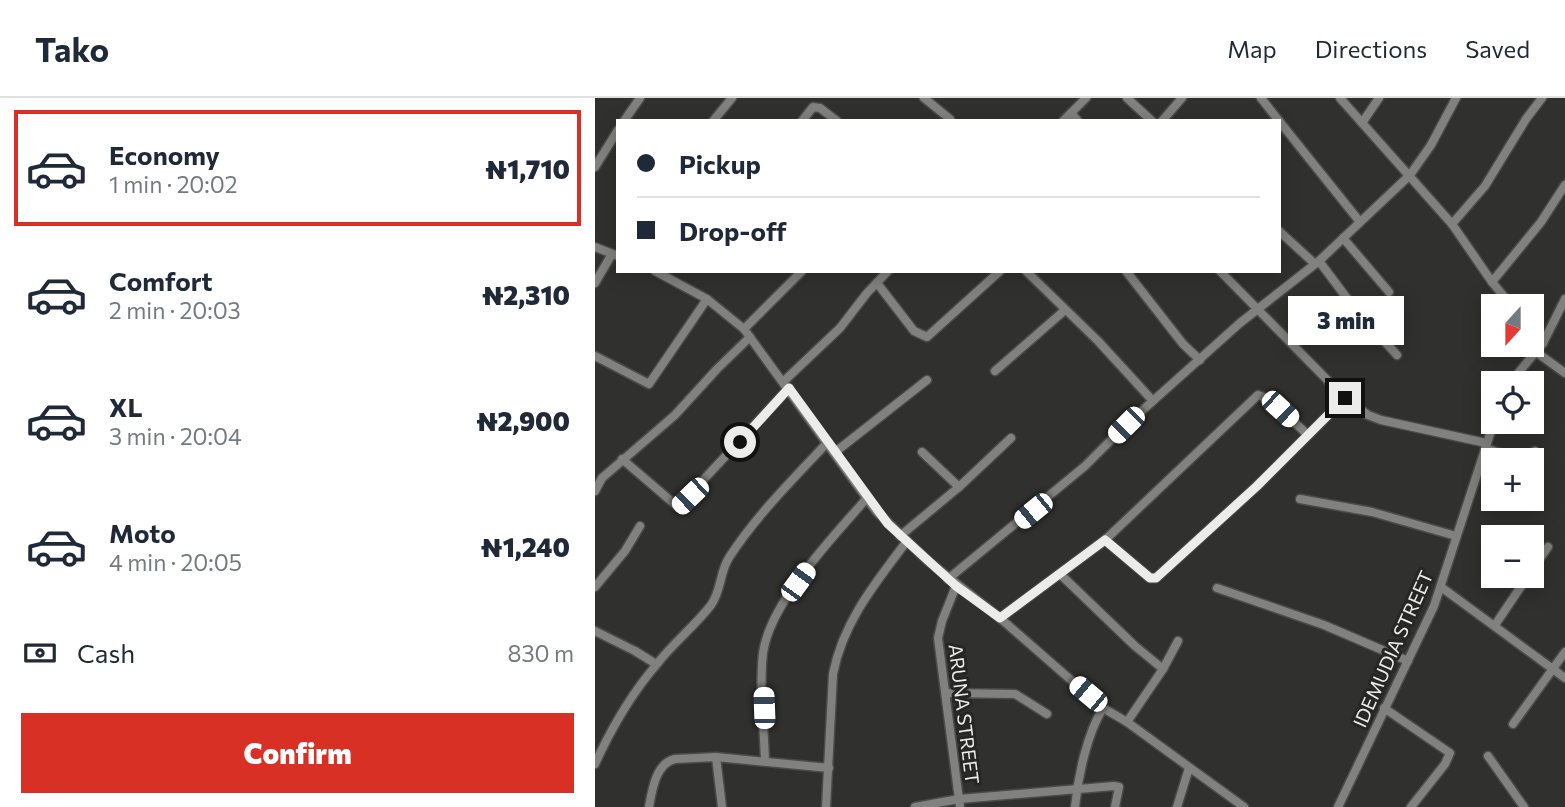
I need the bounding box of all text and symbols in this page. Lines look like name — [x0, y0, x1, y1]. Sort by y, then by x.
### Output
text: Tako — [35, 28, 109, 69]
text: Map — [1227, 34, 1277, 63]
text: Directions — [1315, 34, 1427, 63]
text: Saved — [1465, 34, 1530, 63]
icon: car — [25, 137, 88, 200]
text: Economy — [109, 139, 220, 170]
text: Pickup — [679, 148, 761, 179]
text: ₦1,710 — [485, 153, 570, 184]
text: 1 min · 20:02 — [109, 170, 237, 198]
text: Drop-off — [679, 215, 786, 246]
icon: car — [25, 263, 88, 326]
text: Comfort — [109, 265, 212, 296]
text: ₦2,310 — [482, 279, 570, 310]
north arrow — [1481, 294, 1543, 357]
map controls — [1481, 294, 1544, 588]
text: 2 min · 20:03 — [109, 296, 241, 324]
callout: 3 min — [1287, 296, 1403, 345]
text: 3 min — [1317, 306, 1375, 334]
button: locate — [1481, 371, 1544, 434]
route end — [1329, 382, 1361, 414]
car — [1258, 387, 1303, 431]
icon: car — [25, 389, 88, 452]
text: XL — [109, 391, 143, 422]
car — [1104, 403, 1149, 447]
text: ₦2,900 — [476, 405, 570, 436]
text: 3 min · 20:04 — [109, 422, 242, 450]
route start — [724, 426, 756, 458]
button: + — [1481, 448, 1544, 511]
car — [668, 474, 713, 518]
car — [1011, 490, 1056, 532]
icon: car — [25, 515, 88, 578]
text: Moto — [109, 517, 176, 548]
button: − — [1481, 525, 1544, 588]
text: ₦1,240 — [481, 531, 570, 562]
text: 4 min · 20:05 — [109, 548, 242, 576]
car — [778, 559, 819, 605]
street label: IDEMUDIA STREET — [1348, 567, 1437, 731]
icon: cash — [21, 634, 59, 672]
text: Cash — [77, 637, 135, 668]
text: 830 m — [508, 639, 574, 667]
street label: ARUNA STREET — [944, 643, 985, 785]
car — [1066, 672, 1111, 716]
car — [753, 687, 776, 729]
button: Confirm — [21, 713, 574, 793]

